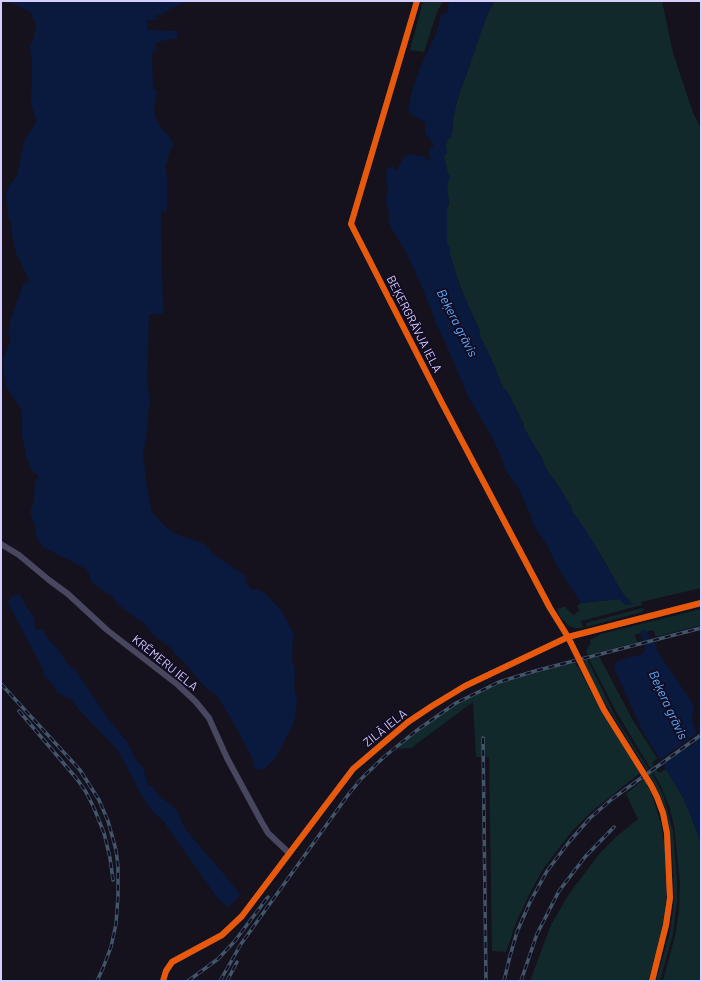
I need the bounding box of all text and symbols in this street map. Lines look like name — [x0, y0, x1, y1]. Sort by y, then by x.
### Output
street label: BEĶERGRĀVJA IELA — [383, 273, 445, 375]
water label: Beķera grāvis — [433, 286, 481, 360]
street label: KRĒMERU IELA — [129, 632, 201, 694]
water label: Beķera grāvis — [645, 668, 691, 742]
street label: ZILĀ IELA — [360, 706, 410, 750]

